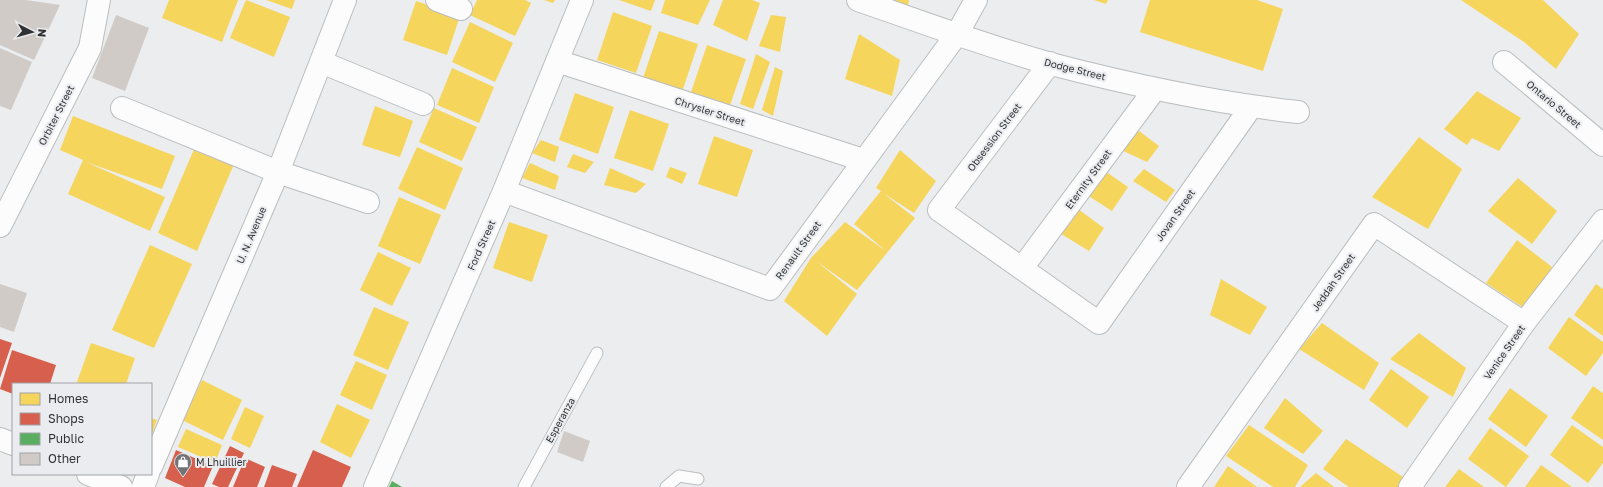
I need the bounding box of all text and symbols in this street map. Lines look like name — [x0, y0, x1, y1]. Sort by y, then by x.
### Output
north arrow — [12, 12, 52, 52]
text: N — [36, 28, 49, 38]
street label: Dodge Street — [1043, 56, 1107, 82]
street label: Ontario Street — [1524, 78, 1584, 130]
street label: Orbiter Street — [36, 83, 76, 147]
street label: Chrysler Street — [673, 94, 747, 128]
street label: Obsession Street — [964, 101, 1024, 173]
street label: Eternity Street — [1062, 147, 1114, 211]
street label: Jovan Street — [1153, 187, 1197, 243]
street label: U. N. Avenue — [234, 204, 268, 265]
street label: Ford Street — [465, 218, 497, 272]
street label: Renault Street — [773, 218, 823, 282]
street label: Jeddah Street — [1309, 251, 1357, 313]
street label: Venice Street — [1481, 322, 1527, 382]
legend — [12, 383, 152, 475]
text: Homes — [48, 391, 88, 406]
street label: Esperanza — [543, 395, 577, 445]
text: Shops — [48, 411, 84, 426]
text: Public — [48, 431, 85, 446]
text: Other — [48, 451, 81, 466]
shop icon: M Lhuillier — [173, 452, 193, 477]
place label: M Lhuillier — [196, 456, 247, 468]

